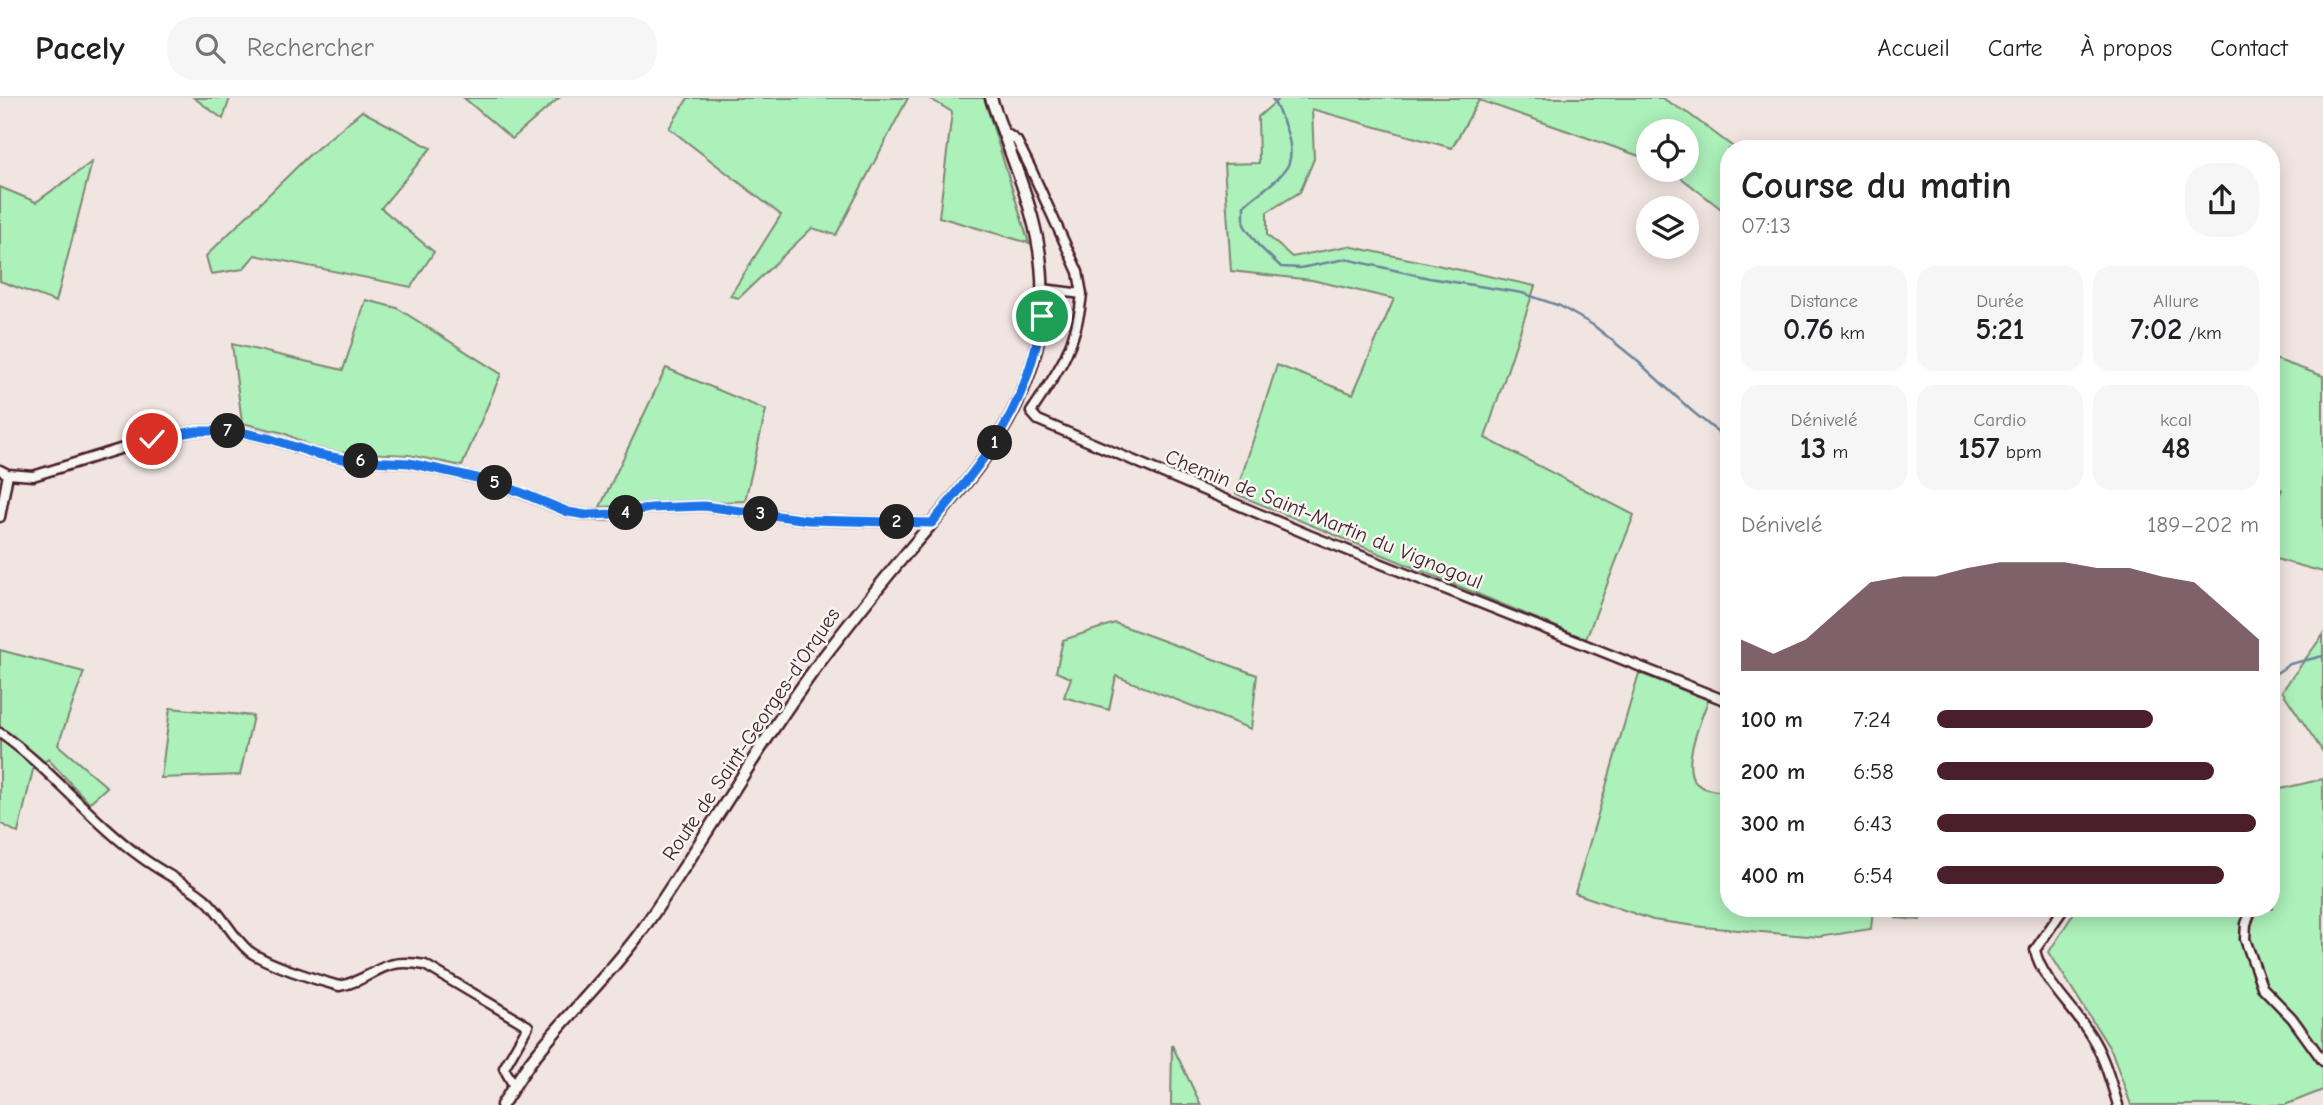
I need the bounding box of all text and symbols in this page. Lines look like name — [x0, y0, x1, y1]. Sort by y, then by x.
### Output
search box — [167, 17, 657, 80]
text: Pacely — [35, 29, 125, 67]
icon: search — [191, 29, 229, 67]
text: Rechercher — [247, 33, 374, 63]
text: Accueil — [1878, 34, 1950, 62]
text: Carte — [1988, 34, 2043, 62]
text: À propos — [2081, 34, 2172, 62]
text: Contact — [2210, 34, 2288, 62]
map controls — [1636, 119, 1699, 259]
button: locate — [1636, 119, 1699, 182]
button: share — [2185, 163, 2259, 237]
text: Course du matin — [1741, 164, 2012, 208]
button: layers — [1636, 196, 1699, 259]
text: 07:13 — [1741, 212, 1791, 239]
pin — [1012, 286, 1072, 346]
text: Distance — [1790, 290, 1858, 312]
text: Durée — [1976, 290, 2024, 312]
text: Allure — [2153, 290, 2199, 312]
icon: arrive — [1023, 297, 1061, 335]
text: 0.76 — [1783, 312, 1834, 347]
text: 5:21 — [1976, 312, 2024, 347]
text: 7:02 — [2130, 312, 2182, 347]
text: km — [1834, 322, 1865, 344]
text: /km — [2182, 322, 2222, 344]
pin — [122, 409, 182, 469]
text: Dénivelé — [1790, 409, 1858, 431]
text: Cardio — [1974, 409, 2026, 431]
text: kcal — [2160, 409, 2192, 431]
pin: 7 — [210, 414, 246, 448]
text: 7 — [223, 419, 232, 441]
icon: check — [133, 420, 171, 458]
pin: 1 — [978, 426, 1012, 460]
text: 1 — [991, 431, 998, 453]
text: 13 — [1800, 431, 1826, 466]
text: 157 — [1958, 431, 1999, 466]
text: 48 — [2161, 431, 2191, 466]
text: m — [1826, 441, 1848, 463]
text: bpm — [1999, 441, 2042, 463]
pin: 6 — [344, 444, 378, 478]
street label: Chemin de Saint-Martin du Vignogoul — [1162, 444, 1486, 594]
text: 6 — [356, 449, 365, 471]
pin: 5 — [477, 466, 512, 500]
text: 5 — [489, 471, 500, 493]
pin: 4 — [608, 496, 644, 530]
pin: 3 — [744, 496, 778, 532]
text: 4 — [621, 501, 630, 523]
text: 3 — [756, 502, 765, 524]
pin: 2 — [880, 504, 914, 540]
text: 2 — [892, 510, 901, 532]
text: Dénivelé — [1741, 511, 1822, 538]
text: 189–202 m — [2147, 511, 2259, 538]
street label: Route de Saint-Georges-d'Orques — [657, 603, 845, 865]
text: 100 m — [1741, 706, 1803, 733]
text: 7:24 — [1853, 706, 1891, 733]
text: 200 m — [1741, 758, 1805, 785]
text: 6:58 — [1853, 758, 1894, 785]
text: 300 m — [1741, 810, 1805, 837]
text: 6:43 — [1853, 810, 1892, 837]
text: 400 m — [1741, 862, 1805, 889]
text: 6:54 — [1853, 862, 1893, 889]

